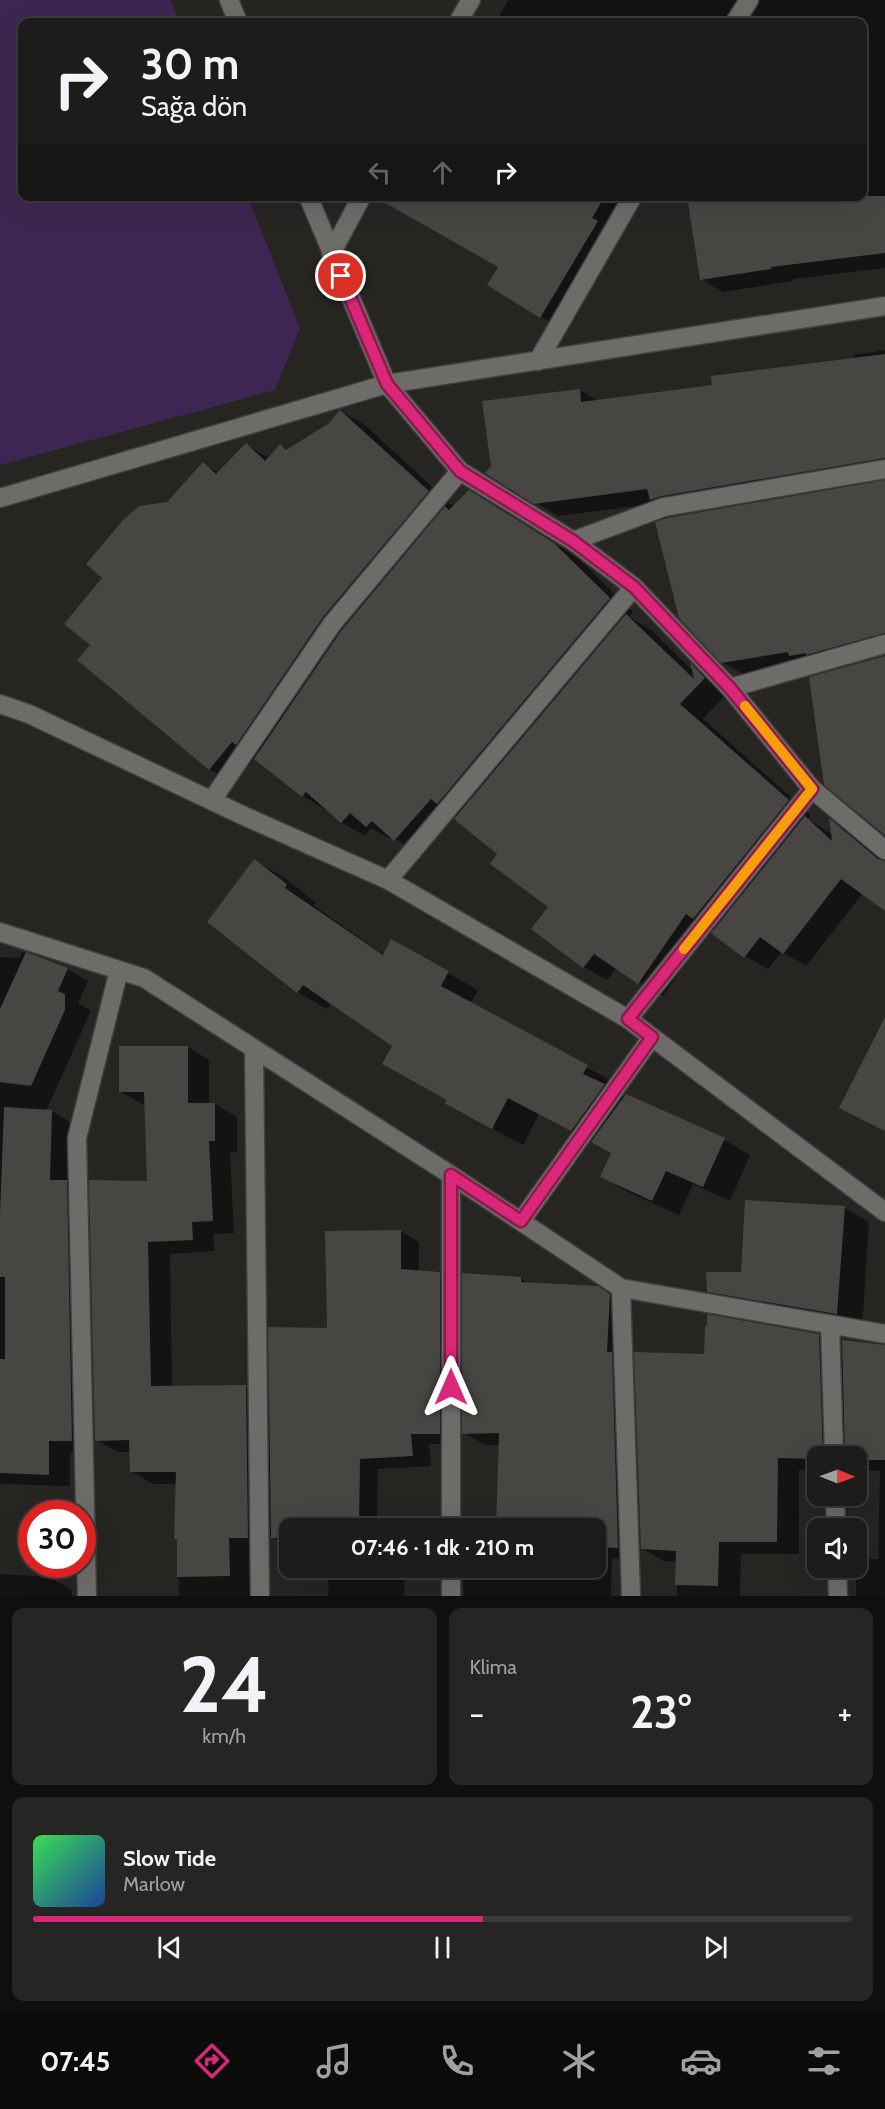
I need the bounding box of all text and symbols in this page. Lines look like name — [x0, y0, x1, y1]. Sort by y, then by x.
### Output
text: 30 m — [141, 38, 239, 90]
icon: right — [42, 42, 120, 120]
text: Sağa dön — [141, 90, 247, 123]
icon: left — [363, 156, 396, 189]
icon: ahead — [426, 156, 459, 189]
icon: right — [489, 156, 522, 189]
pin — [315, 250, 366, 301]
icon: arrive — [324, 259, 357, 292]
position arrow — [419, 1355, 483, 1419]
north arrow — [807, 1446, 867, 1506]
map controls — [807, 1446, 867, 1578]
speed limit sign: 30 — [18, 1500, 96, 1578]
button: sound — [807, 1518, 867, 1578]
text: 07:46 · 1 dk · 210 m — [351, 1534, 534, 1561]
text: 24 — [179, 1637, 269, 1732]
text: Klima — [470, 1655, 517, 1679]
text: 23° — [630, 1685, 691, 1739]
text: − — [470, 1693, 484, 1733]
text: + — [837, 1693, 852, 1733]
text: km/h — [202, 1724, 246, 1748]
text: Slow Tide — [123, 1845, 216, 1872]
text: Marlow — [123, 1872, 185, 1896]
icon: previous — [153, 1931, 186, 1964]
icon: pause — [426, 1931, 459, 1964]
icon: next — [699, 1931, 732, 1964]
icon: directions — [191, 2040, 233, 2082]
icon: music — [313, 2040, 355, 2082]
icon: phone — [436, 2040, 478, 2082]
icon: climate — [558, 2040, 600, 2082]
icon: car — [680, 2040, 722, 2082]
icon: filters — [803, 2040, 845, 2082]
text: 07:45 — [40, 2045, 110, 2078]

